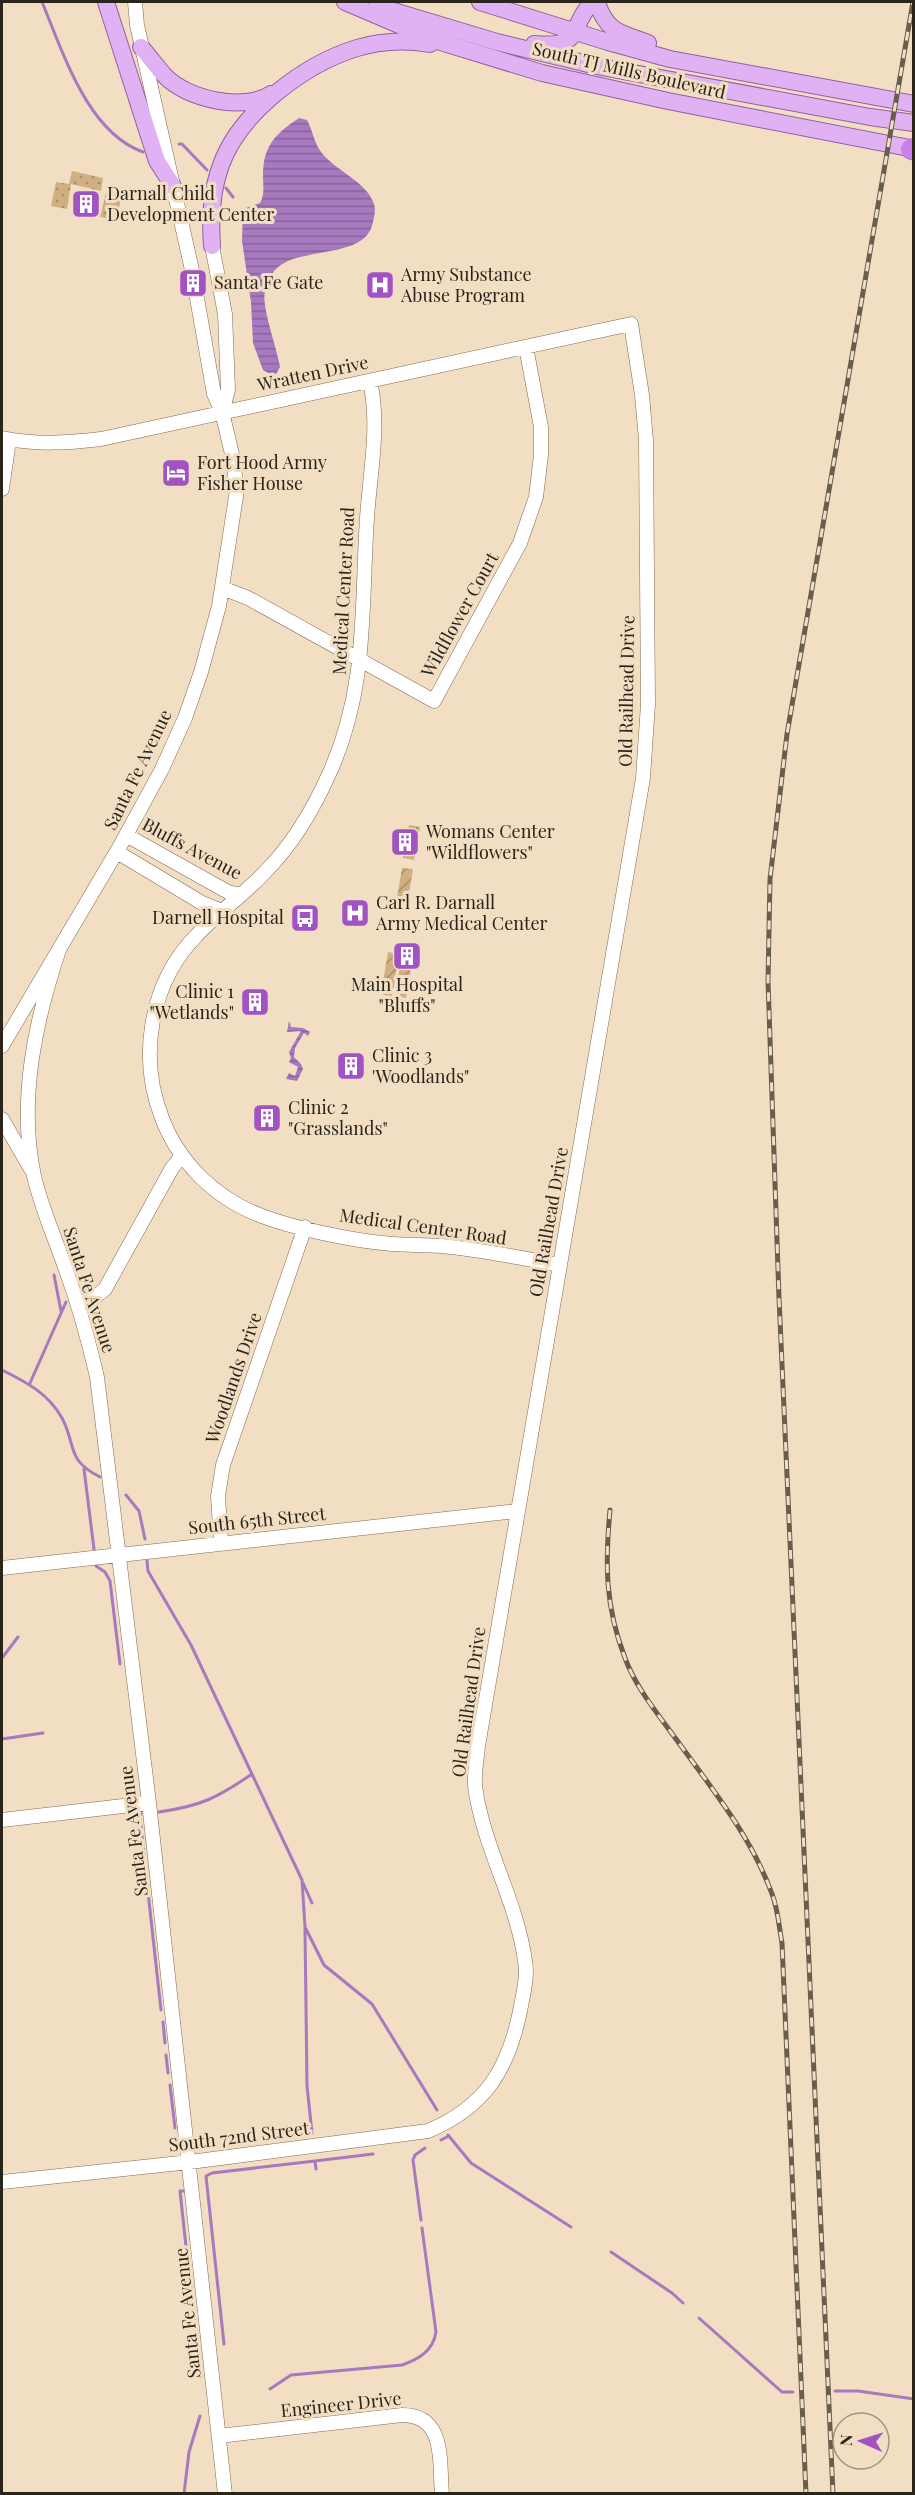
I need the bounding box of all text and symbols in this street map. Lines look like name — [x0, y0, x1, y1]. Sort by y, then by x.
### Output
street label: South TJ Mills Boulevard — [530, 36, 729, 104]
place label: Darnall Child Development Center — [107, 181, 274, 226]
building icon: Darnall Child Development Center — [70, 188, 102, 220]
place label: Army Substance Abuse Program — [400, 262, 532, 307]
building icon: Santa Fe Gate — [177, 267, 209, 299]
hospital icon: Army Substance Abuse Program — [364, 269, 396, 301]
place label: Santa Fe Gate — [214, 270, 323, 294]
street label: Wratten Drive — [254, 350, 370, 397]
place label: Fort Hood Army Fisher House — [197, 450, 327, 495]
hotel icon: Fort Hood Army Fisher House — [160, 457, 192, 489]
street label: Medical Center Road — [327, 506, 359, 676]
street label: Wildflower Court — [414, 547, 504, 682]
street label: Old Railhead Drive — [613, 615, 639, 767]
street label: Santa Fe Avenue — [98, 705, 177, 834]
street label: Bluffs Avenue — [138, 812, 247, 884]
place label: Womans Center "Wildflowers" — [425, 819, 555, 864]
building icon: Womans Center "Wildflowers" — [389, 826, 421, 858]
place label: Carl R. Darnall Army Medical Center — [375, 890, 548, 935]
hospital icon: Carl R. Darnall Army Medical Center — [339, 897, 371, 929]
bus stop icon: Darnell Hospital — [289, 902, 321, 934]
place label: Darnell Hospital — [152, 905, 284, 929]
building icon: Main Hospital "Bluffs" — [391, 940, 423, 972]
place label: Main Hospital "Bluffs" — [351, 972, 463, 1017]
place label: Clinic 1 "Wetlands" — [149, 979, 234, 1024]
building icon: Clinic 1 "Wetlands" — [239, 986, 271, 1018]
place label: Clinic 3 'Woodlands" — [372, 1043, 469, 1088]
building icon: Clinic 3 'Woodlands" — [335, 1050, 367, 1082]
place label: Clinic 2 "Grasslands" — [288, 1095, 388, 1140]
building icon: Clinic 2 "Grasslands" — [251, 1102, 283, 1134]
street label: Old Railhead Drive — [523, 1145, 573, 1299]
street label: Medical Center Road — [338, 1202, 509, 1250]
street label: Santa Fe Avenue — [58, 1224, 122, 1356]
street label: Woodlands Drive — [199, 1309, 267, 1447]
street label: South 65th Street — [187, 1501, 327, 1539]
street label: Old Railhead Drive — [446, 1625, 490, 1779]
street label: Santa Fe Avenue — [113, 1765, 153, 1898]
street label: South 72nd Street — [167, 2115, 311, 2157]
street label: Santa Fe Avenue — [168, 2247, 206, 2380]
street label: Engineer Drive — [279, 2386, 403, 2422]
north arrow — [831, 2411, 891, 2471]
text: N — [835, 2433, 856, 2447]

